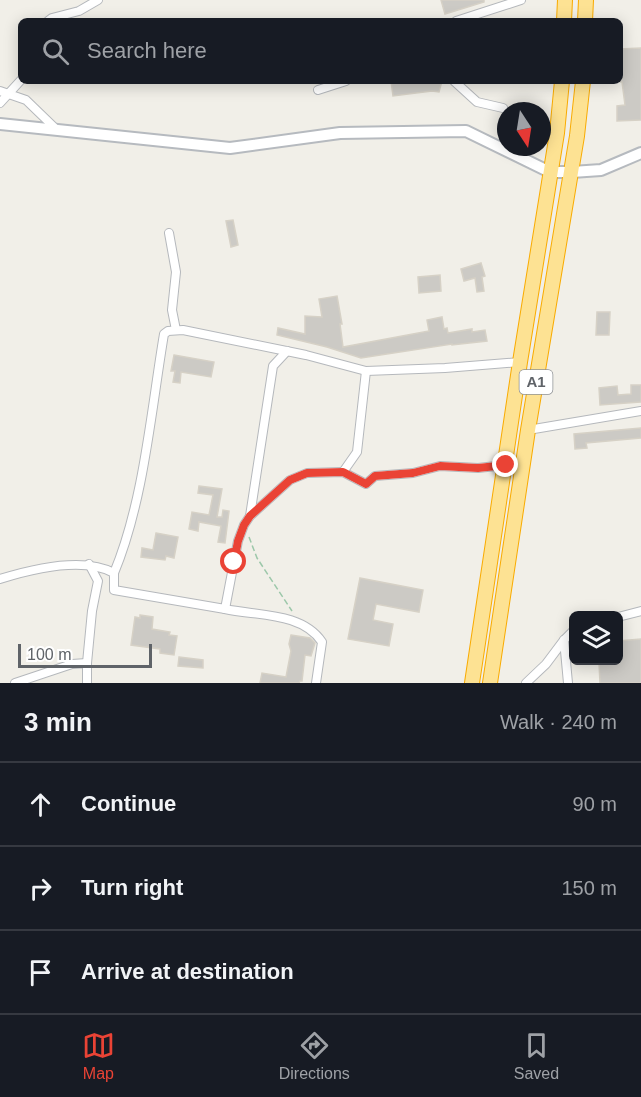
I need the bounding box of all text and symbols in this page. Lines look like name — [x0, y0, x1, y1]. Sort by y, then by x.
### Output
search box — [18, 18, 623, 84]
icon: search — [39, 35, 72, 68]
text: Search here — [87, 38, 207, 63]
north arrow — [497, 102, 551, 156]
road number: A1 — [520, 370, 552, 394]
route end — [492, 451, 518, 477]
route start — [220, 548, 246, 574]
map controls — [569, 611, 623, 665]
button: layers — [569, 611, 623, 665]
scale bar — [18, 641, 152, 668]
text: 100 m — [27, 646, 71, 663]
text: 3 min — [24, 707, 92, 737]
text: Walk · 240 m — [500, 711, 617, 733]
icon: ahead — [24, 788, 57, 821]
text: Continue — [81, 791, 176, 816]
text: 90 m — [573, 793, 617, 815]
icon: right — [24, 872, 57, 905]
text: Turn right — [81, 875, 183, 900]
text: 150 m — [561, 877, 617, 899]
icon: arrive — [24, 956, 57, 989]
text: Arrive at destination — [81, 959, 294, 984]
tab: Map — [82, 1029, 115, 1083]
tab: Directions — [279, 1029, 350, 1083]
tab: Saved — [514, 1029, 559, 1083]

